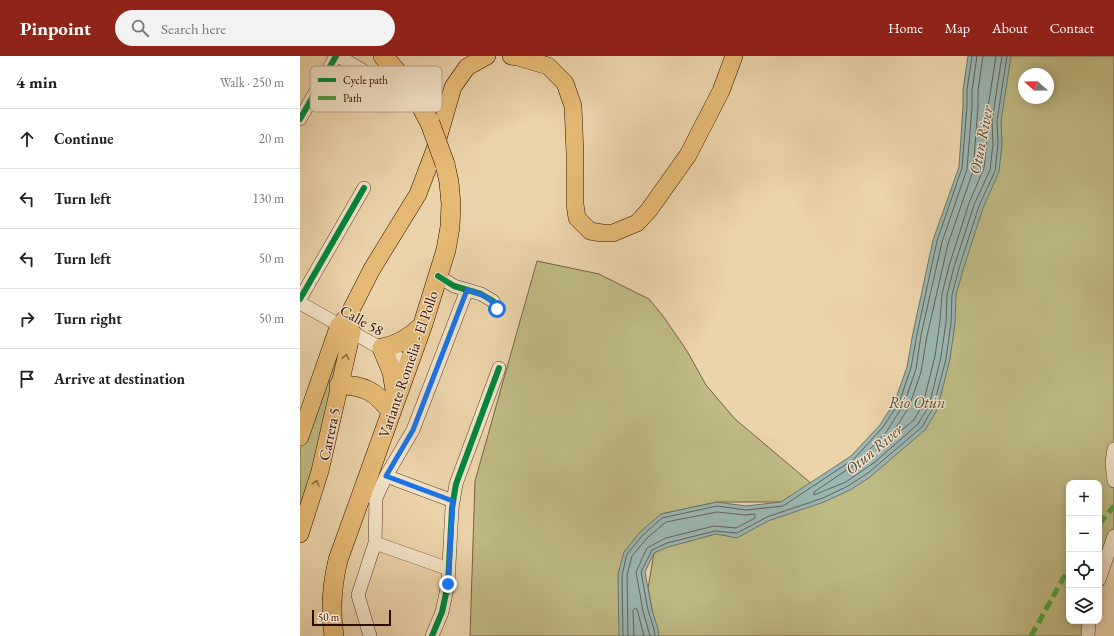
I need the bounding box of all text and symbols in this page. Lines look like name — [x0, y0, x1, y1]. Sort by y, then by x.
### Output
search box — [115, 10, 395, 46]
text: Pinpoint — [20, 16, 91, 41]
icon: search — [129, 17, 151, 39]
text: Search here — [161, 19, 226, 38]
text: Home — [888, 19, 923, 37]
text: Map — [945, 19, 970, 37]
text: About — [992, 19, 1028, 37]
text: Contact — [1050, 19, 1094, 37]
legend — [310, 66, 442, 112]
north arrow — [1018, 68, 1054, 104]
text: 4 min — [16, 71, 57, 93]
text: Cycle path — [343, 73, 388, 87]
text: Walk · 250 m — [220, 74, 284, 91]
text: Path — [343, 91, 362, 105]
water label: Otun River — [964, 103, 998, 176]
icon: ahead — [16, 128, 38, 150]
text: Continue — [54, 129, 114, 148]
text: 20 m — [259, 130, 284, 147]
icon: left — [16, 188, 38, 210]
text: Turn left — [54, 189, 111, 208]
text: 130 m — [253, 190, 284, 207]
icon: left — [16, 248, 38, 270]
text: Turn left — [54, 249, 111, 268]
text: 50 m — [259, 250, 284, 267]
street label: Variante Romelia - El Pollo — [374, 288, 442, 440]
street label: Calle 58 — [337, 300, 387, 340]
route start — [488, 300, 506, 318]
icon: right — [16, 308, 38, 330]
text: Turn right — [54, 309, 122, 328]
text: 50 m — [259, 310, 284, 327]
one-way arrow — [341, 354, 349, 360]
icon: arrive — [16, 368, 38, 390]
text: Arrive at destination — [54, 369, 185, 388]
water label: Río Otún — [889, 392, 945, 413]
street label: Carrera 5 — [314, 406, 344, 462]
water label: Otun River — [841, 418, 908, 479]
one-way arrow — [311, 480, 320, 487]
map controls — [1066, 480, 1102, 624]
button: + — [1066, 480, 1102, 516]
button: − — [1066, 516, 1102, 552]
button: locate — [1066, 552, 1102, 588]
route end — [439, 575, 457, 593]
button: layers — [1066, 588, 1102, 624]
scale bar — [312, 608, 391, 627]
text: 50 m — [318, 610, 339, 624]

